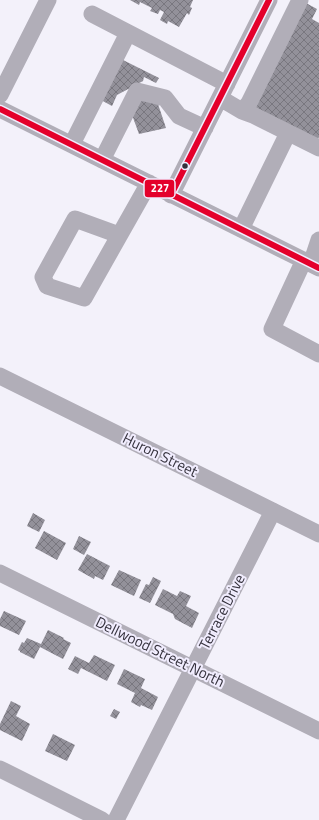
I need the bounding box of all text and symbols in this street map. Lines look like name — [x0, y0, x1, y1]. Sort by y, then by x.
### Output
unlabelled marker — [180, 161, 190, 171]
line badge: 227 — [144, 179, 175, 198]
text: 227 — [151, 180, 169, 196]
street label: Huron Street — [119, 426, 202, 483]
street label: Terrace Drive — [193, 570, 250, 654]
street label: Dellwood Street North — [92, 610, 229, 693]

